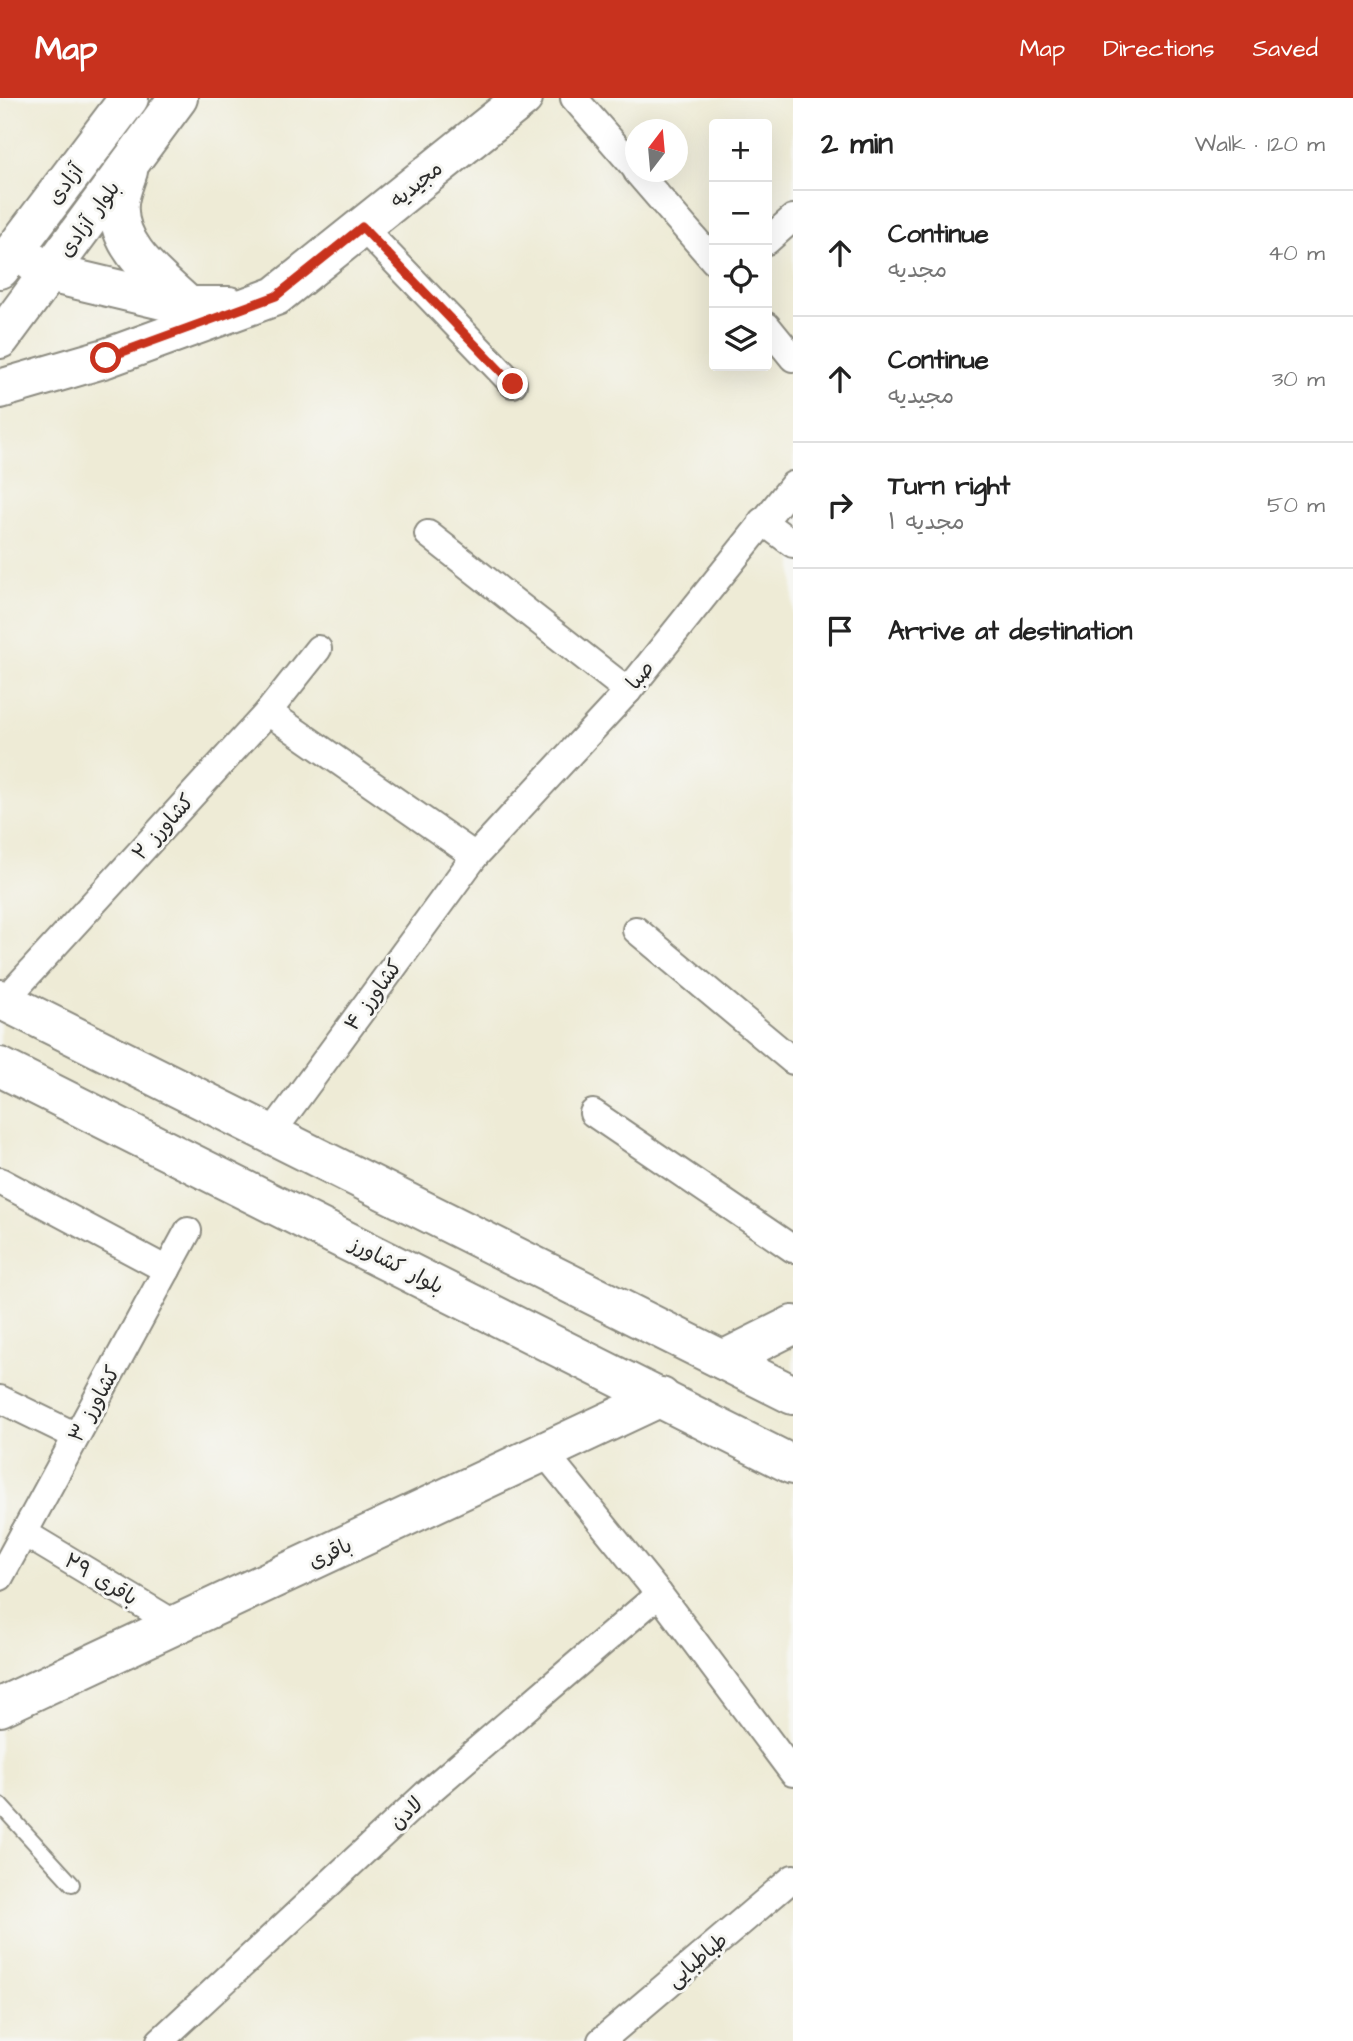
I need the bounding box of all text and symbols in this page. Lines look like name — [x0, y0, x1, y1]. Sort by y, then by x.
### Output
text: Map — [35, 26, 97, 72]
text: Map — [1020, 32, 1065, 66]
text: Directions — [1103, 32, 1215, 66]
text: Saved — [1253, 32, 1318, 66]
north arrow — [625, 119, 688, 182]
map controls — [709, 119, 772, 371]
button: + — [709, 119, 772, 182]
text: 2 min — [821, 123, 893, 165]
text: Walk · 120 m — [1195, 128, 1325, 160]
street label: مجیدیه — [384, 154, 449, 215]
street label: آزادی — [40, 157, 91, 211]
street label: بلوار آزادی — [52, 175, 127, 264]
button: − — [709, 182, 772, 245]
text: Continue — [888, 216, 989, 252]
icon: ahead — [821, 234, 859, 272]
text: 40 m — [1268, 237, 1325, 269]
button: locate — [709, 245, 772, 308]
text: مجدیه — [888, 254, 947, 286]
button: layers — [709, 308, 772, 371]
route start — [90, 342, 121, 373]
text: Continue — [888, 342, 989, 378]
icon: ahead — [821, 360, 859, 398]
text: 30 m — [1272, 363, 1325, 395]
route end — [497, 368, 528, 399]
text: مجیدیه — [888, 380, 954, 412]
text: Turn right — [888, 468, 1010, 504]
icon: right — [821, 486, 859, 524]
text: 50 m — [1267, 489, 1325, 521]
text: مجدیه ۱ — [888, 506, 965, 538]
icon: arrive — [821, 612, 859, 650]
text: Arrive at destination — [888, 613, 1133, 649]
street label: صبا — [620, 655, 661, 696]
street label: کشاورز ۲ — [126, 788, 201, 867]
street label: کشاورز ۴ — [338, 954, 409, 1037]
street label: بلوار کشاورز — [343, 1229, 449, 1301]
street label: کشاورز ۳ — [62, 1361, 127, 1448]
street label: باقری — [304, 1531, 357, 1576]
street label: باقری ۲۹ — [59, 1546, 143, 1613]
street label: لادن — [383, 1790, 429, 1836]
street label: طباطبایی — [660, 1926, 734, 1995]

